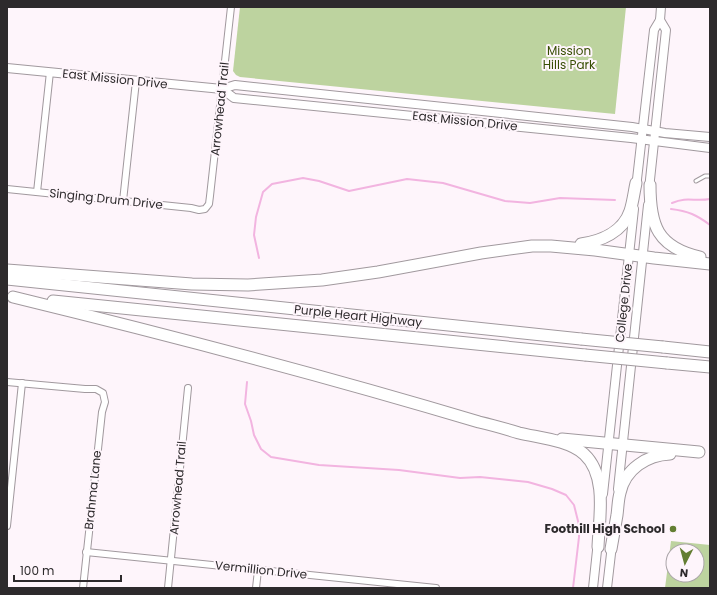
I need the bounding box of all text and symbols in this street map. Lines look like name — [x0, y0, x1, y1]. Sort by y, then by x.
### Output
park label: Mission Hills Park — [543, 42, 596, 73]
street label: Arrowhead Trail — [206, 61, 233, 157]
street label: East Mission Drive — [62, 65, 168, 92]
street label: East Mission Drive — [412, 107, 518, 134]
street label: Singing Drum Drive — [48, 184, 164, 213]
street label: College Drive — [611, 263, 636, 343]
street label: Purple Heart Highway — [293, 300, 423, 331]
street label: Arrowhead Trail — [165, 440, 190, 536]
street label: Brahma Lane — [80, 449, 105, 530]
place label: Foothill High School — [544, 520, 665, 537]
marker: Foothill High School — [668, 524, 678, 534]
north arrow — [665, 543, 705, 583]
street label: Vermillion Drive — [214, 556, 308, 583]
scale bar — [14, 557, 121, 583]
text: 100 m — [20, 562, 54, 579]
text: N — [679, 565, 689, 581]

